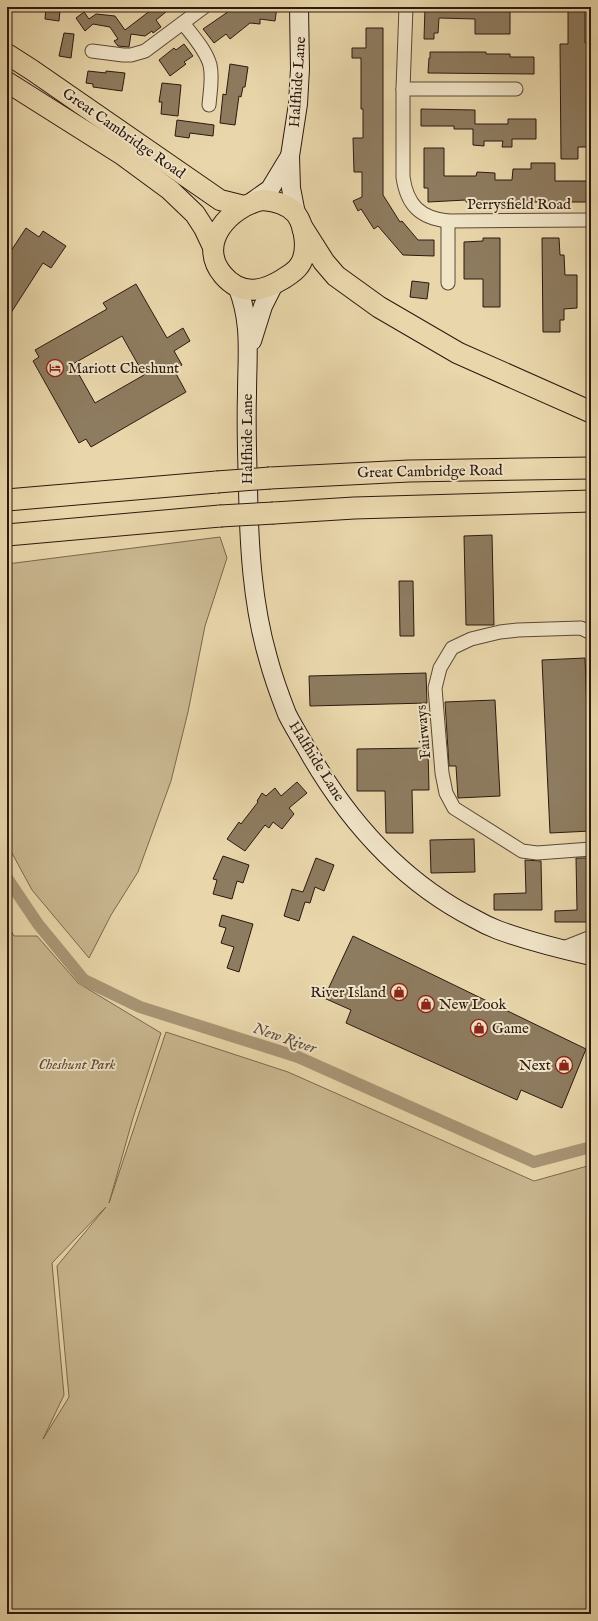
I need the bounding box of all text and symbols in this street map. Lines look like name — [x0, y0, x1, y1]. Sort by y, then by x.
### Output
street label: Halfhide Lane — [285, 36, 310, 128]
street label: Great Cambridge Road — [59, 84, 190, 184]
street label: Perrysfield Road — [467, 195, 572, 214]
hotel icon: Mariott Cheshunt — [45, 358, 65, 378]
place label: Mariott Cheshunt — [68, 359, 179, 378]
street label: Halfhide Lane — [238, 393, 257, 485]
street label: Great Cambridge Road — [357, 461, 504, 482]
street label: Fairways — [412, 704, 435, 760]
street label: Halfhide Lane — [284, 718, 349, 805]
shop icon: River Island — [389, 982, 409, 1002]
place label: River Island — [310, 983, 387, 1002]
shop icon: New Look — [416, 994, 436, 1014]
place label: New Look — [439, 995, 508, 1014]
shop icon: Game — [469, 1018, 489, 1038]
water label: New River — [250, 1019, 320, 1060]
place label: Game — [492, 1019, 529, 1038]
park label: Cheshunt Park — [38, 1055, 116, 1074]
shop icon: Next — [554, 1055, 574, 1075]
place label: Next — [519, 1056, 551, 1075]

